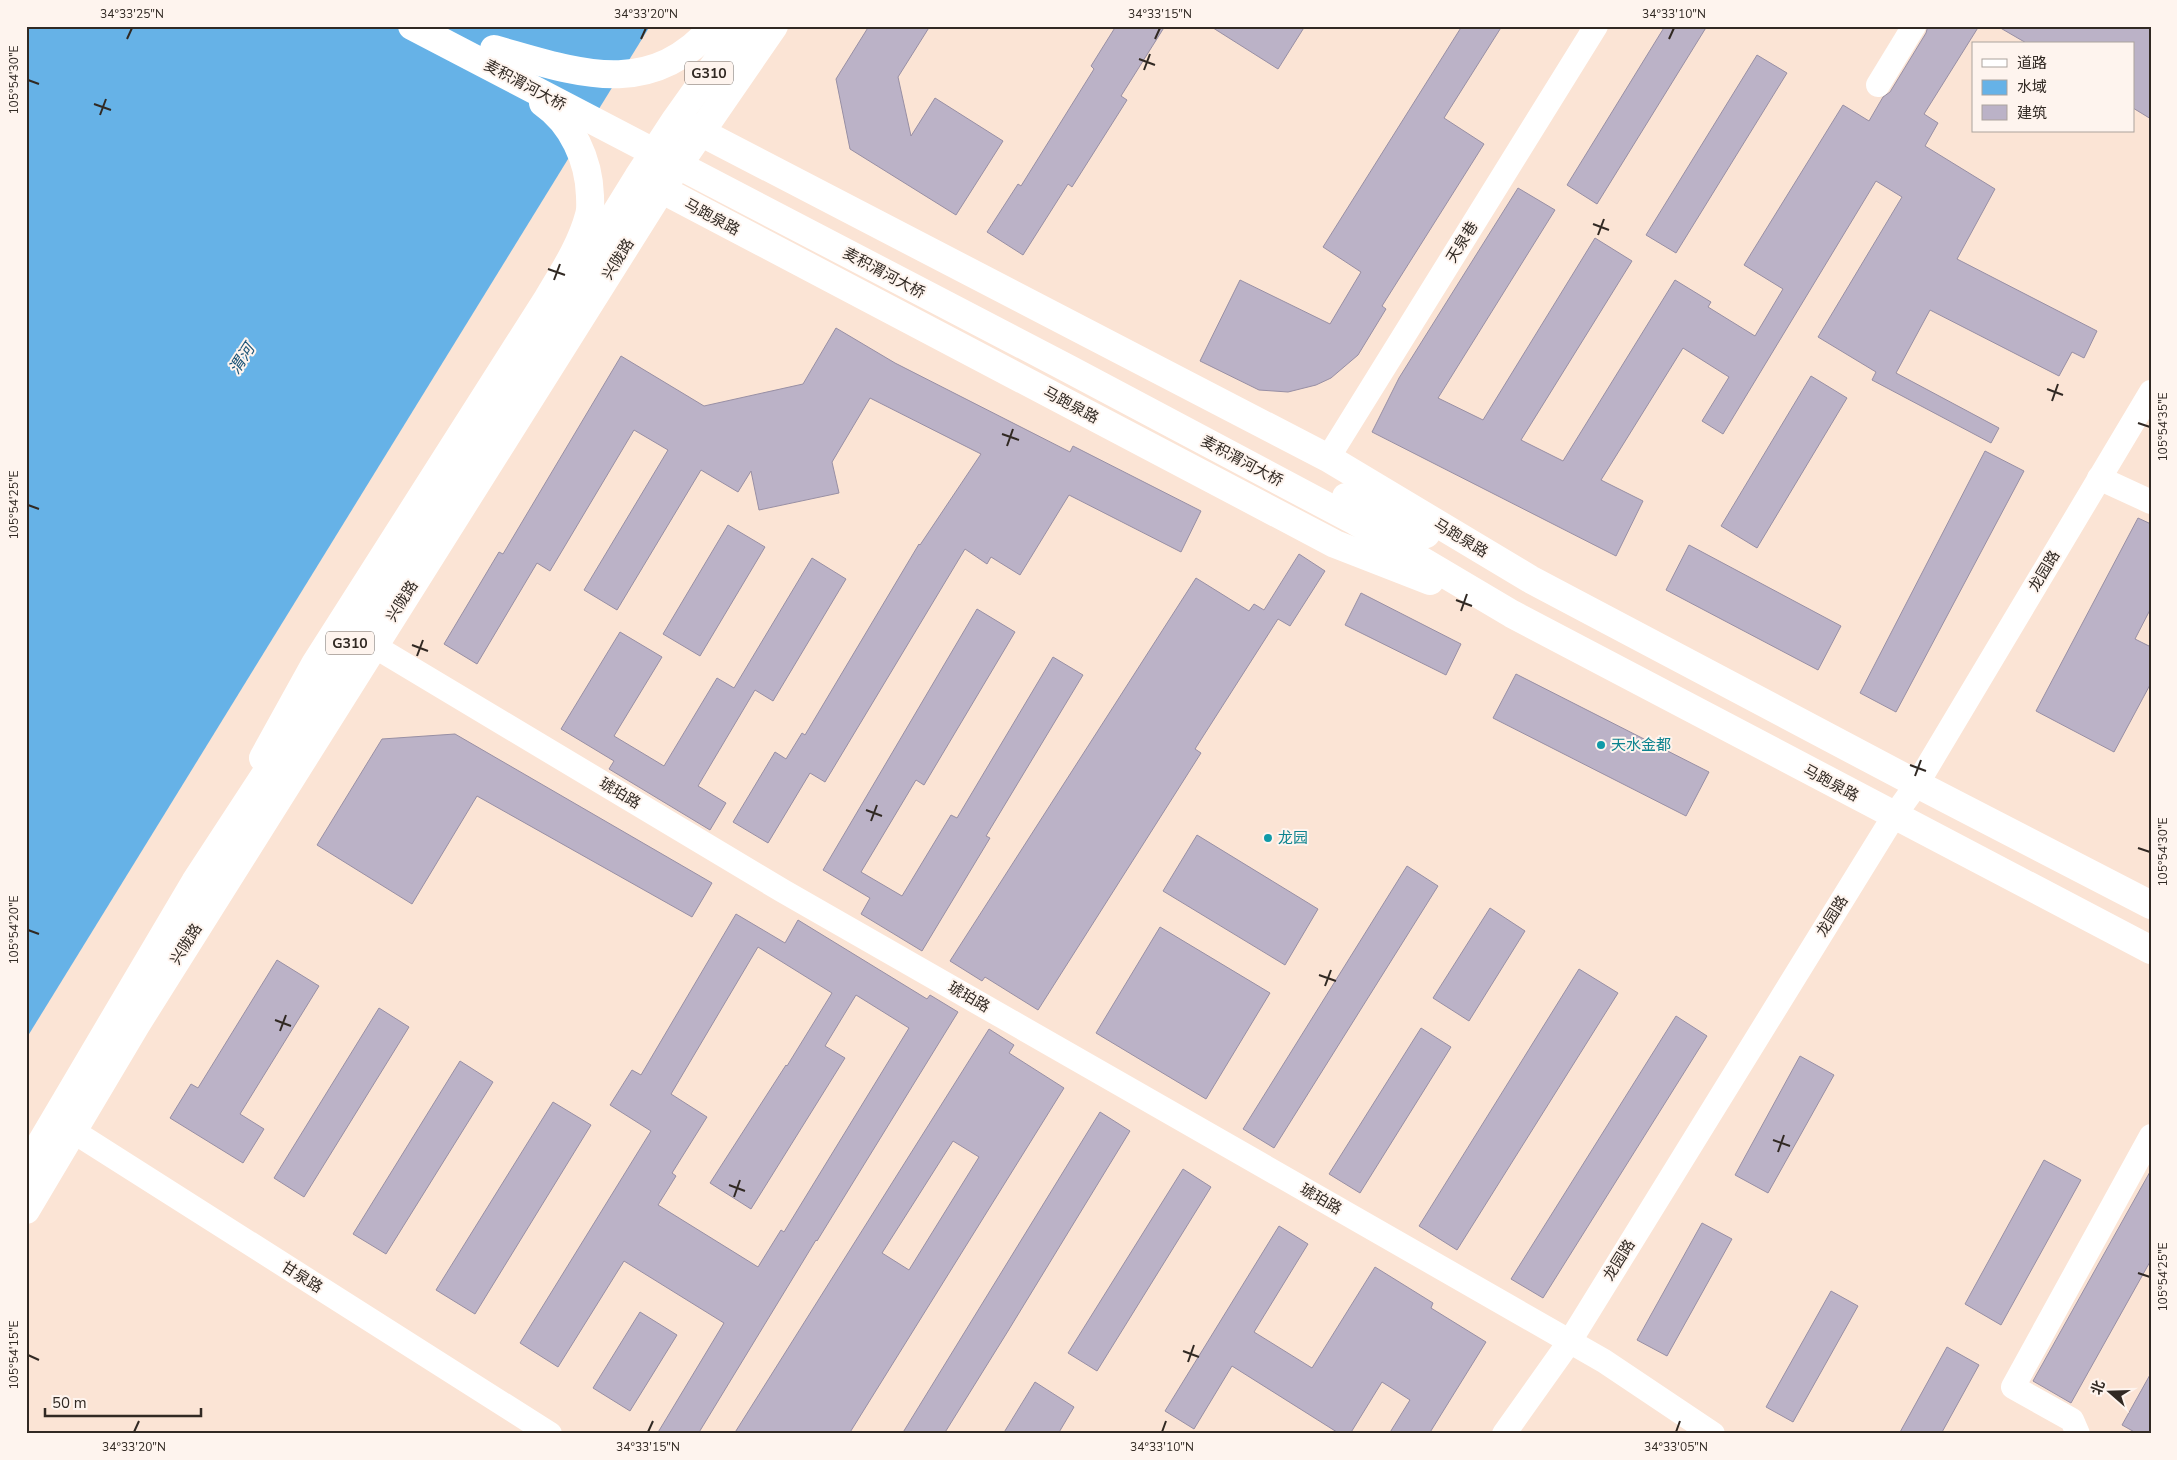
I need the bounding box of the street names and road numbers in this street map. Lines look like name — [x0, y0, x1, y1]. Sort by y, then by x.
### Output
street label: 麦积渭河大桥 — [481, 55, 569, 115]
road number: G310 — [685, 62, 733, 84]
street label: 马跑泉路 — [681, 194, 743, 240]
street label: 天泉巷 — [1442, 218, 1482, 266]
street label: 兴陇路 — [598, 235, 638, 283]
street label: 麦积渭河大桥 — [840, 243, 928, 303]
street label: 马跑泉路 — [1040, 382, 1102, 428]
street label: 麦积渭河大桥 — [1198, 431, 1286, 491]
street label: 马跑泉路 — [1430, 514, 1492, 562]
street label: 龙园路 — [2024, 547, 2064, 595]
street label: 兴陇路 — [382, 577, 422, 625]
road number: G310 — [326, 632, 374, 654]
street label: 马跑泉路 — [1800, 760, 1862, 806]
street label: 琥珀路 — [596, 773, 644, 813]
street label: 龙园路 — [1812, 892, 1852, 940]
street label: 兴陇路 — [166, 920, 206, 968]
street label: 琥珀路 — [945, 977, 993, 1017]
street label: 琥珀路 — [1297, 1179, 1345, 1219]
street label: 龙园路 — [1599, 1236, 1639, 1284]
street label: 甘泉路 — [278, 1257, 326, 1297]

